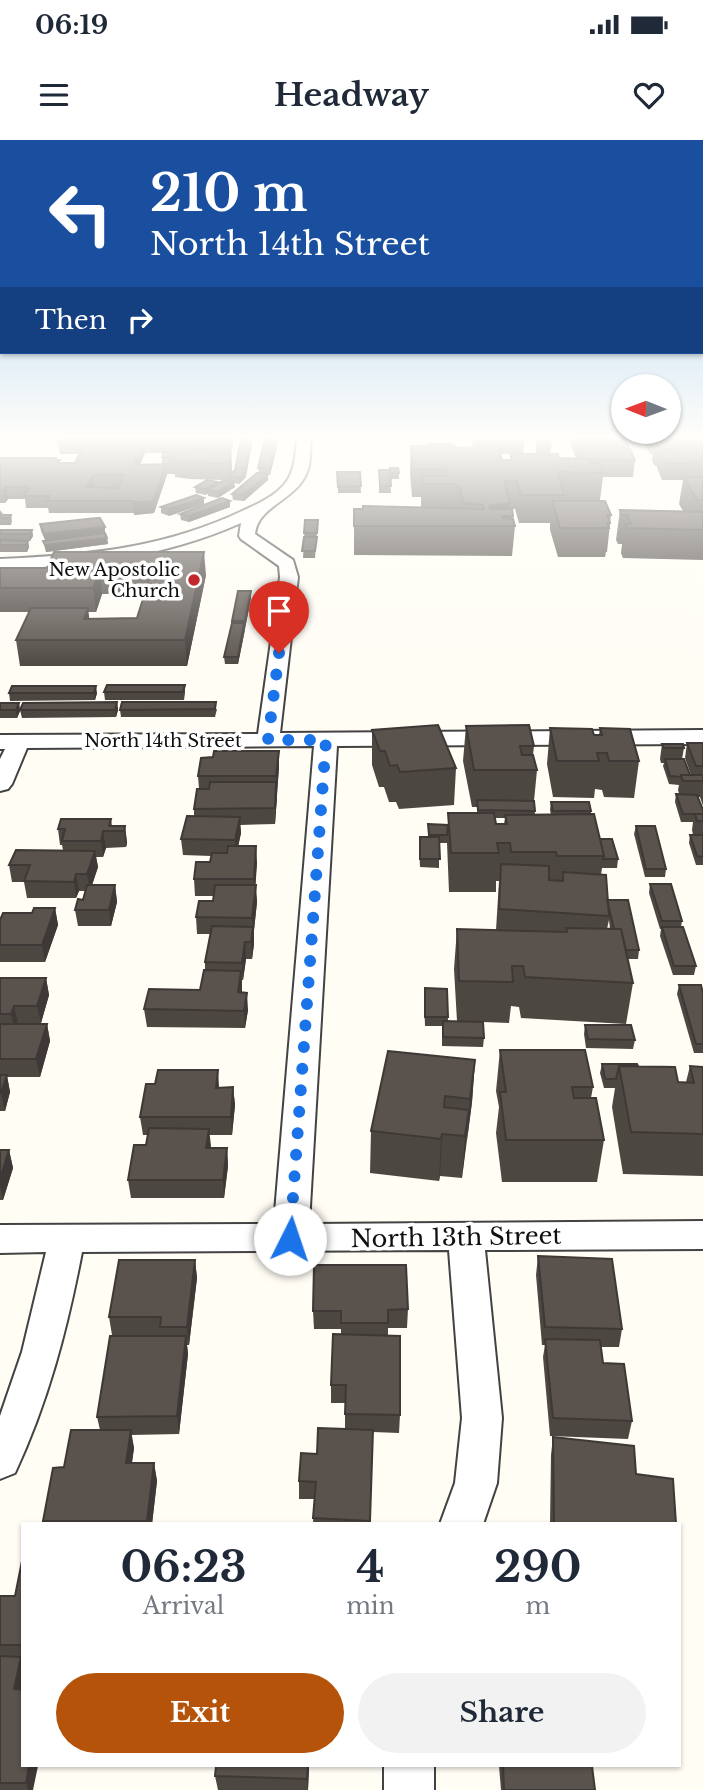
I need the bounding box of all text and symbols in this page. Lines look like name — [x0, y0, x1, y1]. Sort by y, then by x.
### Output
text: 06:19 — [35, 9, 108, 41]
text: Headway — [274, 75, 429, 115]
icon: menu — [35, 76, 73, 114]
icon: heart — [630, 76, 668, 114]
text: 210 m — [150, 163, 308, 224]
icon: left — [35, 168, 126, 259]
text: North 14th Street — [150, 224, 430, 264]
icon: right — [121, 301, 159, 339]
text: Then — [35, 304, 107, 336]
north arrow — [611, 374, 681, 444]
map controls — [611, 374, 681, 444]
place label: New Apostolic Church — [49, 559, 180, 602]
marker: New Apostolic Church — [186, 572, 202, 588]
pin — [249, 581, 309, 653]
icon: arrive — [260, 592, 298, 630]
street label: North 14th Street — [84, 730, 242, 752]
position arrow — [253, 1202, 327, 1276]
street label: North 13th Street — [350, 1221, 562, 1253]
text: 06:23 — [121, 1541, 247, 1593]
text: 4 — [356, 1541, 384, 1593]
text: 290 — [494, 1541, 581, 1593]
text: Arrival — [143, 1592, 224, 1620]
text: min — [346, 1592, 395, 1620]
text: m — [525, 1592, 550, 1620]
button: Exit — [56, 1673, 344, 1753]
button: Share — [358, 1673, 646, 1753]

